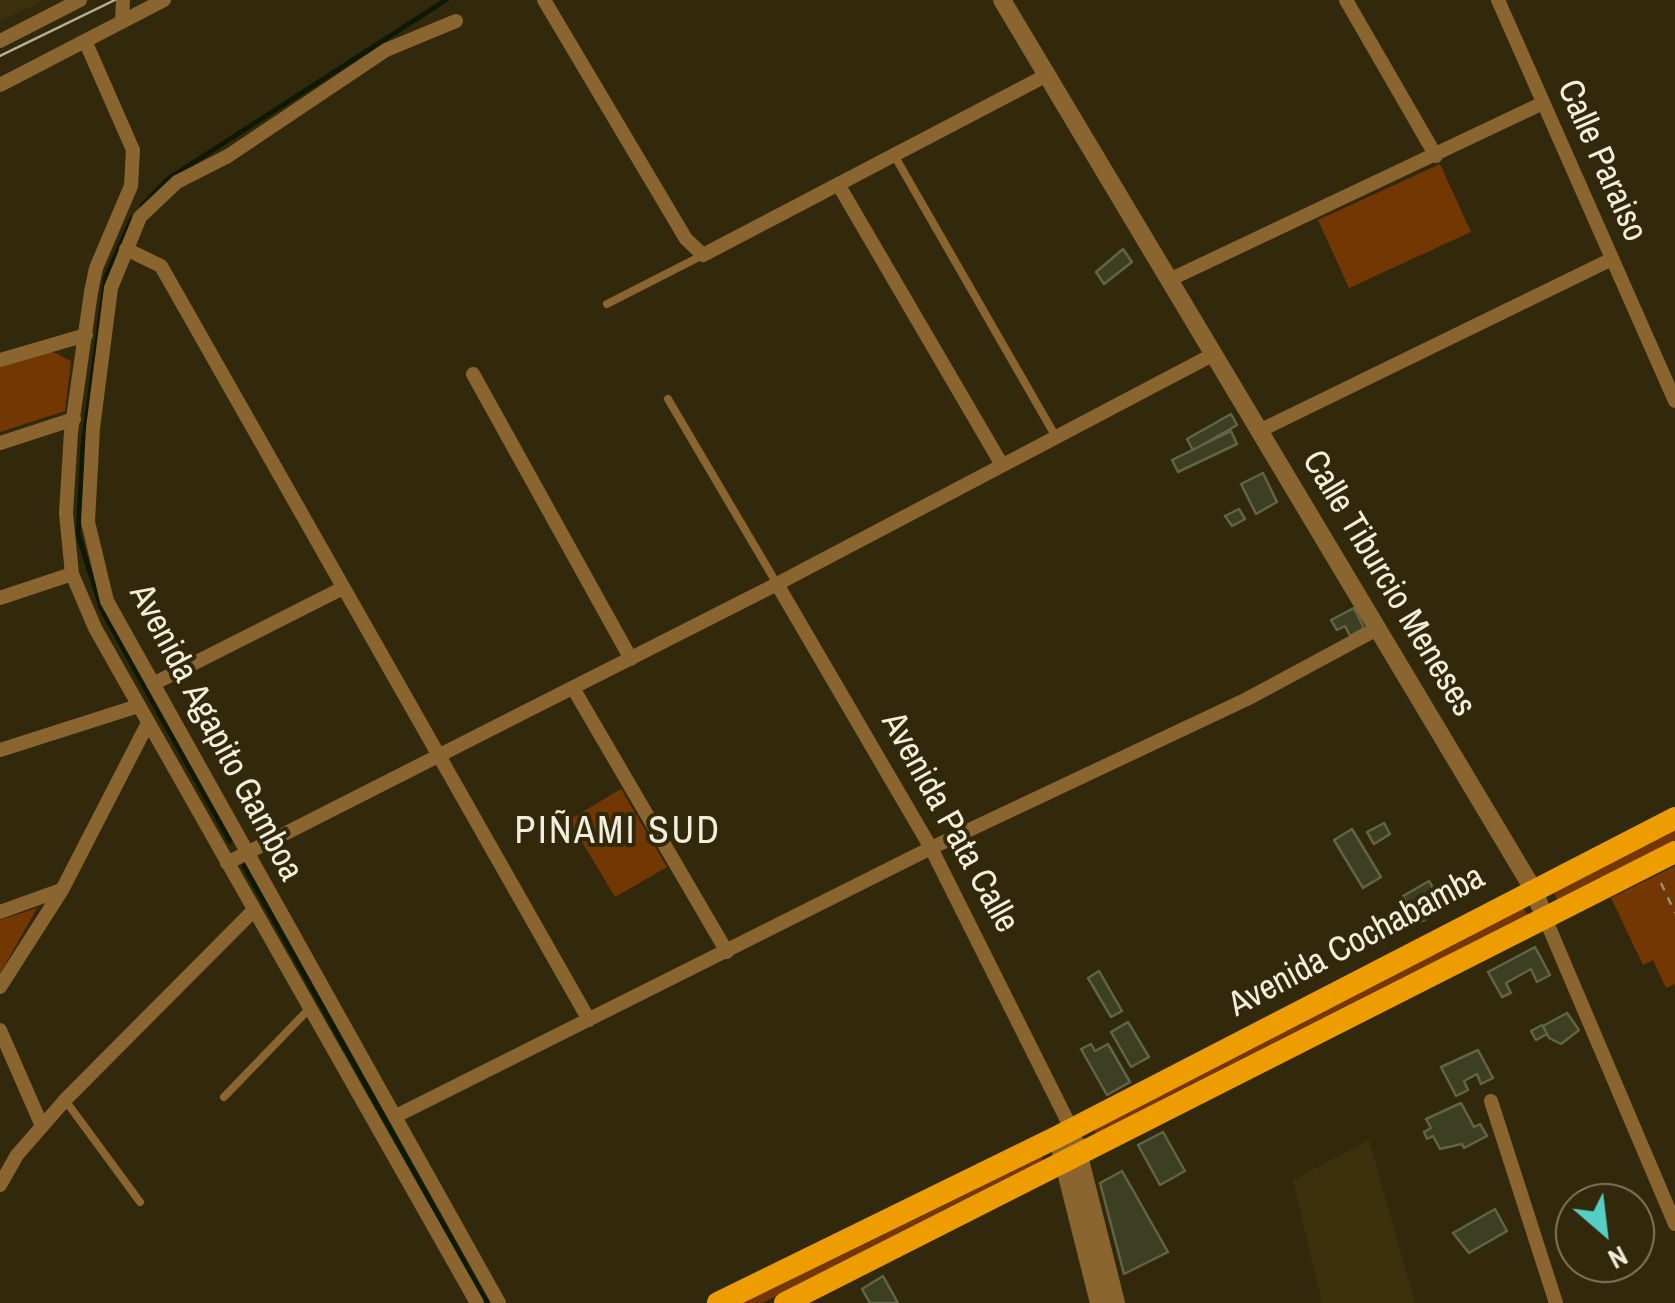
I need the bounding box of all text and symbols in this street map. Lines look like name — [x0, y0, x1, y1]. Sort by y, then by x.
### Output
street label: Calle Paraiso — [1547, 74, 1655, 248]
street label: Calle Tiburcio Meneses — [1292, 444, 1484, 724]
street label: Avenida Agapito Gamboa — [119, 578, 311, 888]
street label: Avenida Pata Calle — [871, 706, 1027, 940]
district label: PIÑAMI SUD — [515, 810, 721, 856]
street label: Avenida Cochabamba — [1222, 857, 1492, 1027]
north arrow — [1555, 1183, 1655, 1283]
text: N — [1602, 1237, 1634, 1278]

